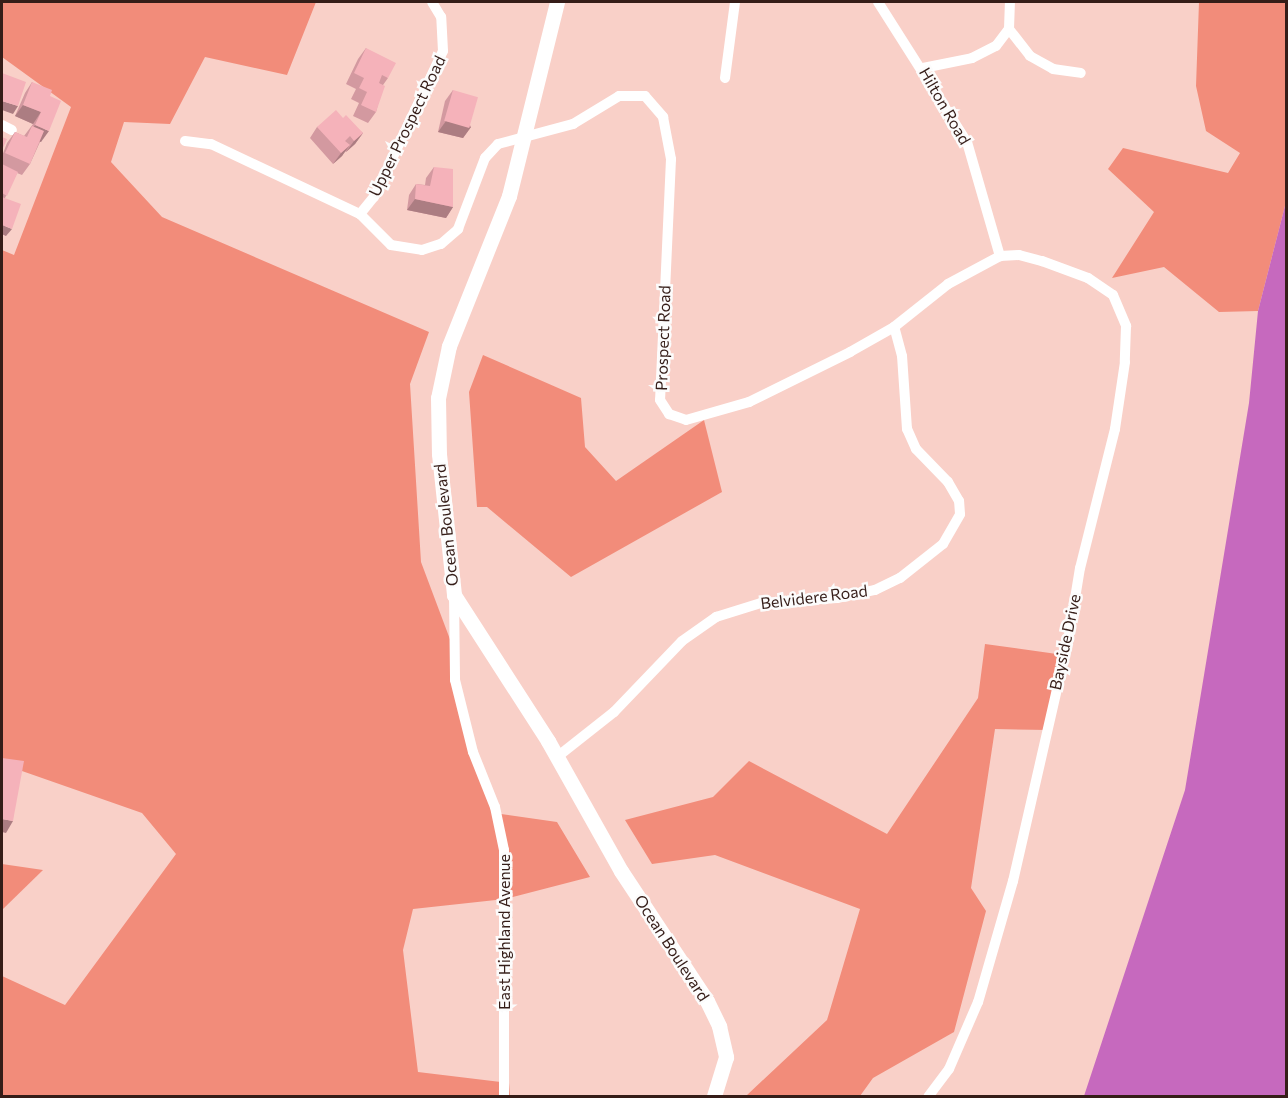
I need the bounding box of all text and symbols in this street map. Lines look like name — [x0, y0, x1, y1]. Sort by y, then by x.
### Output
street label: Upper Prospect Road — [365, 53, 449, 199]
street label: Hilton Road — [915, 64, 975, 148]
street label: Prospect Road — [652, 285, 674, 391]
street label: Ocean Boulevard — [430, 463, 462, 587]
street label: Belvidere Road — [759, 581, 869, 613]
street label: Bayside Drive — [1045, 592, 1085, 692]
street label: East Highland Avenue — [494, 854, 514, 1010]
street label: Ocean Boulevard — [630, 891, 714, 1005]

